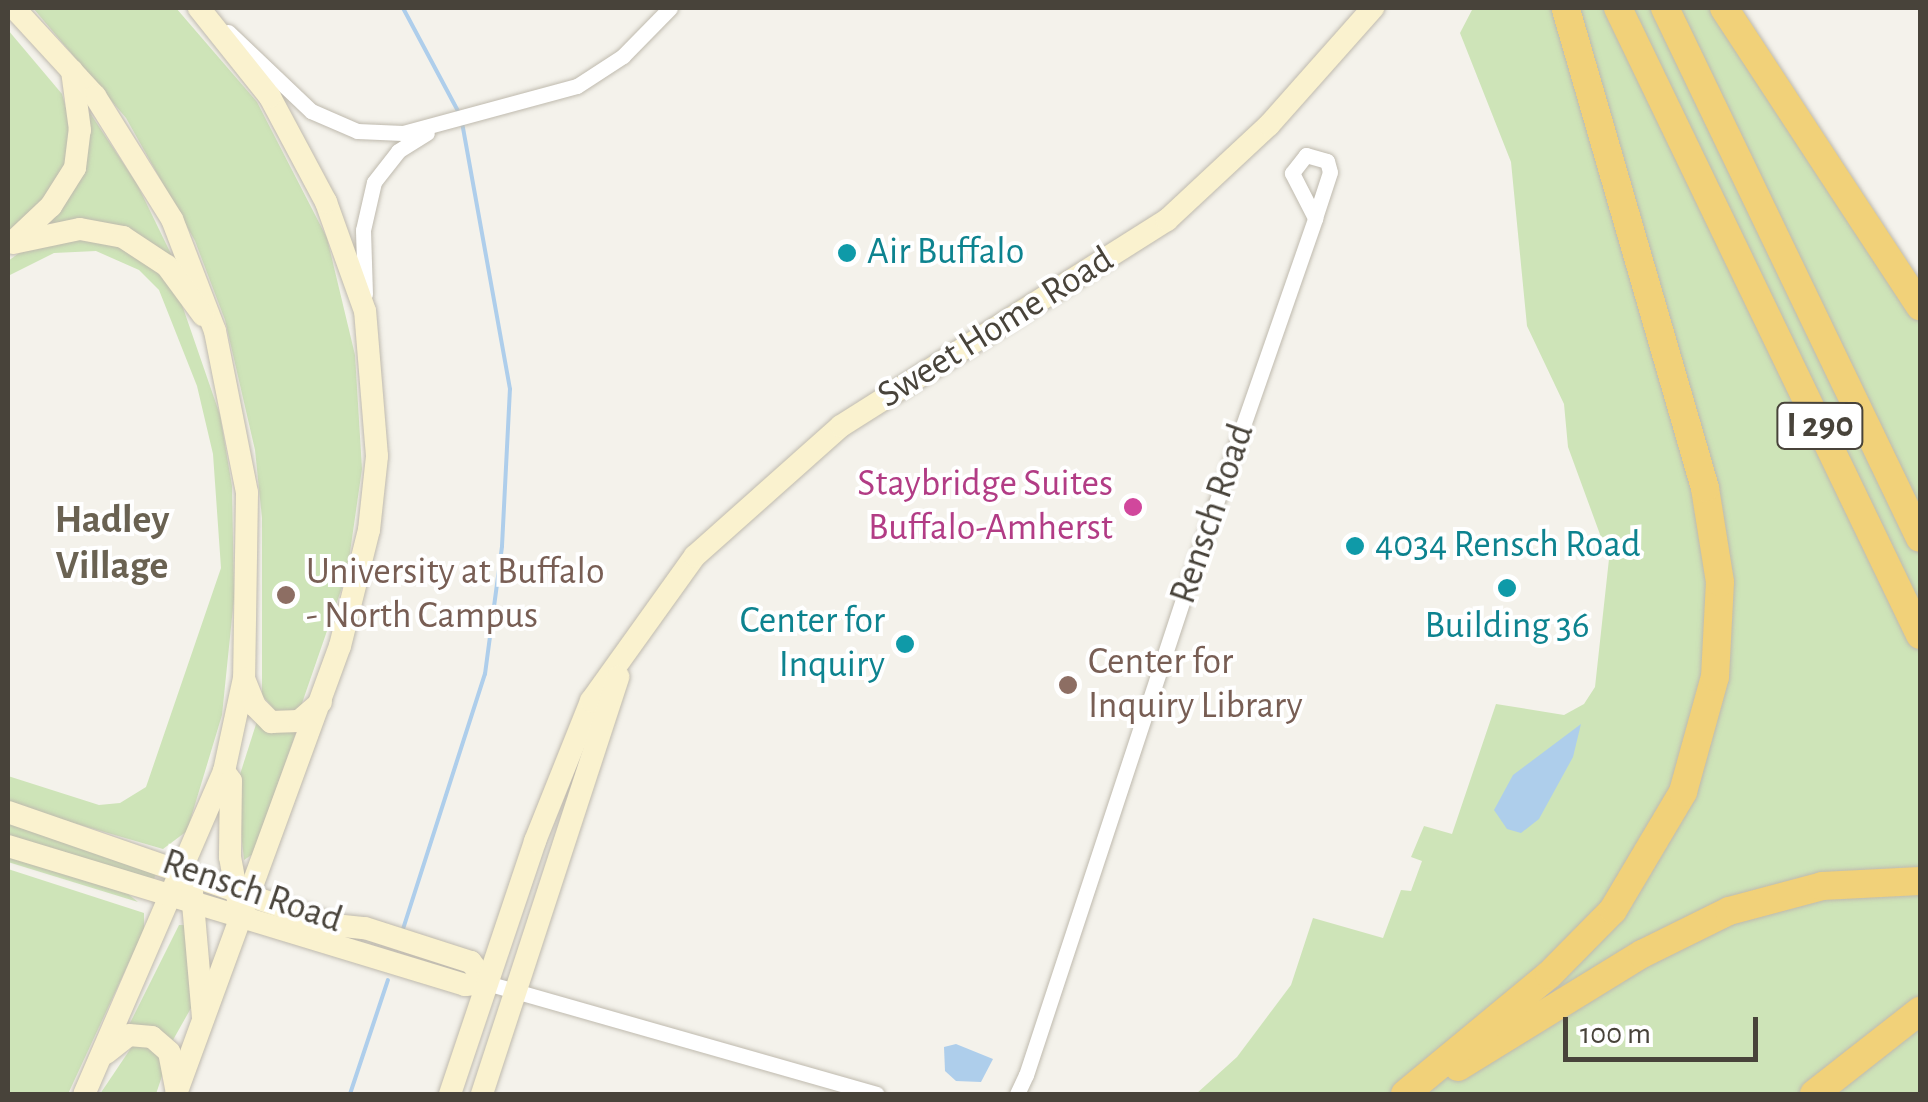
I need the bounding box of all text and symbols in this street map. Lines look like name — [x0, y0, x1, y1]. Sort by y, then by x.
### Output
place label: Air Buffalo — [867, 230, 1024, 276]
street label: Sweet Home Road — [870, 237, 1122, 419]
marker: Air Buffalo — [836, 242, 858, 264]
road number: I 290 — [1775, 396, 1865, 456]
street label: Rensch Road — [1161, 418, 1265, 610]
place label: Staybridge Suites Buffalo-Amherst — [857, 462, 1113, 552]
district label: Hadley Village — [55, 496, 169, 590]
marker: Staybridge Suites Buffalo-Amherst — [1122, 496, 1144, 518]
place label: 4034 Rensch Road — [1375, 523, 1641, 569]
marker: 4034 Rensch Road — [1344, 535, 1366, 557]
place label: University at Buffalo - North Campus — [306, 550, 605, 640]
marker: Building 36 — [1496, 577, 1518, 599]
marker: University at Buffalo - North Campus — [275, 584, 297, 606]
place label: Center for Inquiry — [740, 599, 885, 688]
place label: Building 36 — [1424, 604, 1590, 650]
marker: Center for Inquiry — [894, 633, 916, 655]
place label: Center for Inquiry Library — [1088, 640, 1303, 729]
marker: Center for Inquiry Library — [1057, 674, 1079, 696]
street label: Rensch Road — [156, 840, 348, 944]
scale bar — [1568, 997, 1763, 1059]
text: 100 m — [1580, 1019, 1651, 1049]

